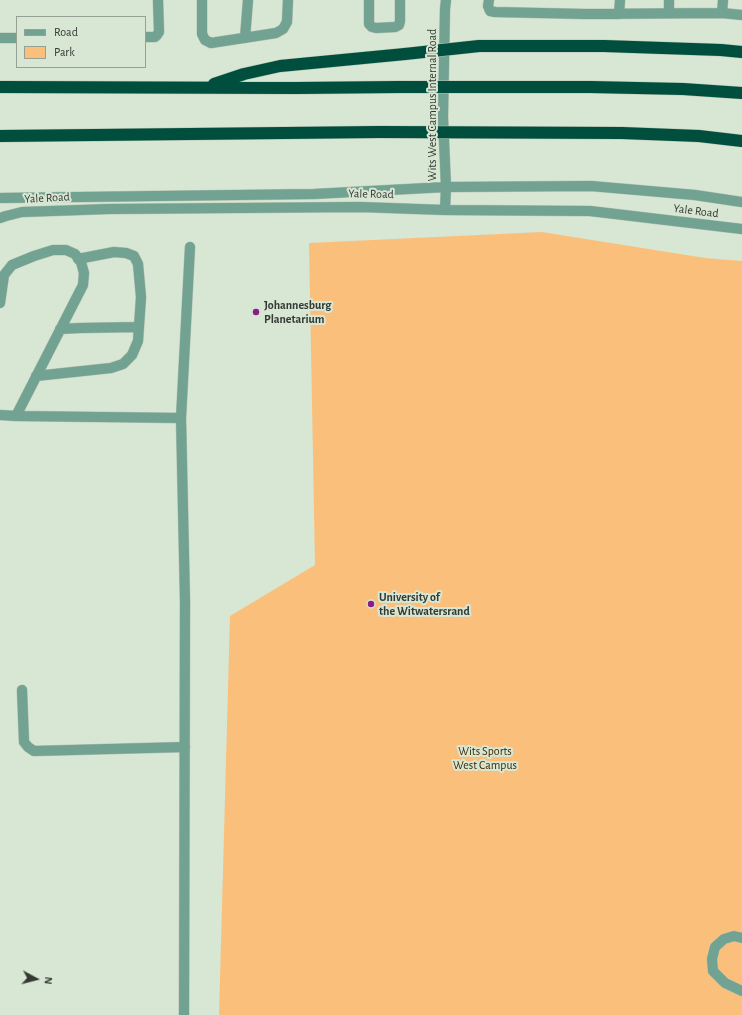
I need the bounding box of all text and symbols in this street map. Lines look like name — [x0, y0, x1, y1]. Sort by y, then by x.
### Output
legend — [16, 16, 146, 68]
text: Road — [54, 26, 78, 38]
street label: Wits West Campus Internal Road — [425, 29, 439, 181]
text: Park — [54, 46, 75, 58]
street label: Yale Road — [348, 186, 394, 202]
street label: Yale Road — [24, 190, 70, 206]
street label: Yale Road — [673, 201, 719, 221]
place label: Johannesburg Planetarium — [264, 298, 331, 326]
marker: Johannesburg Planetarium — [251, 307, 261, 317]
place label: University of the Witwatersrand — [379, 590, 470, 618]
marker: University of the Witwatersrand — [366, 599, 376, 609]
park label: Wits Sports West Campus — [453, 744, 517, 772]
north arrow — [16, 959, 56, 999]
text: N — [42, 976, 54, 985]

